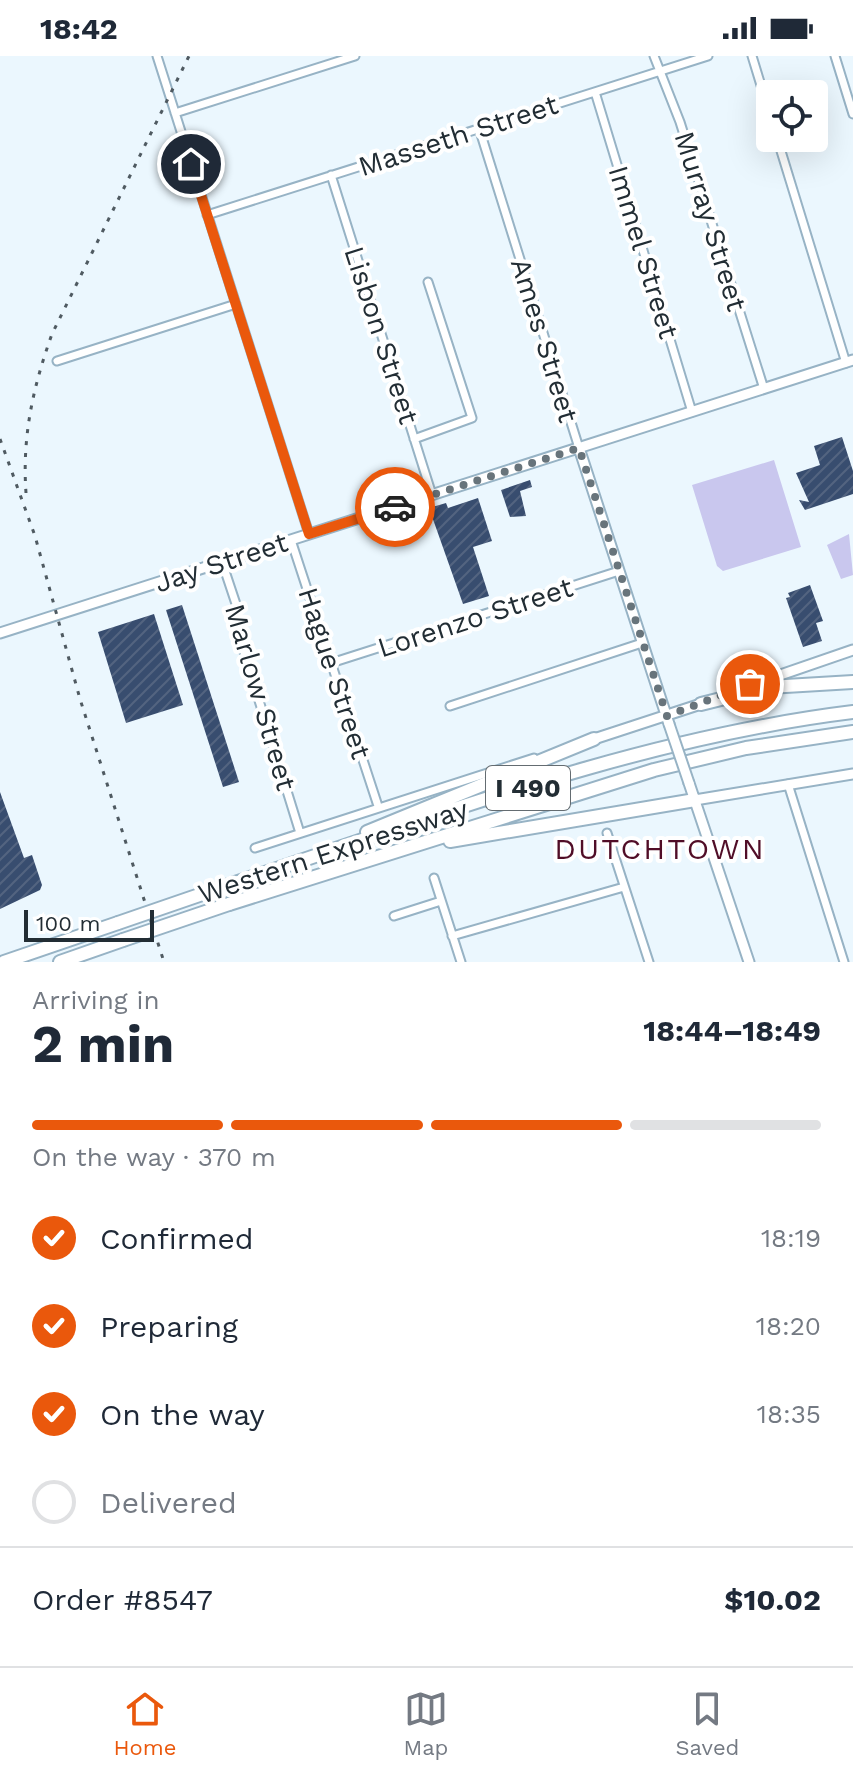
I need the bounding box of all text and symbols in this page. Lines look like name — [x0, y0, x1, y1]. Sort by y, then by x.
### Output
text: 18:42 — [40, 11, 118, 46]
map controls — [756, 80, 828, 152]
button: locate — [756, 80, 828, 152]
street label: Masseth Street — [354, 88, 562, 183]
street label: Murray Street — [668, 127, 754, 315]
pin — [157, 130, 225, 198]
icon: home — [169, 142, 213, 186]
street label: Immel Street — [602, 162, 686, 343]
street label: Lisbon Street — [337, 242, 426, 428]
street label: Ames Street — [504, 254, 585, 426]
courier — [355, 467, 435, 547]
icon: car — [373, 485, 417, 529]
street label: Jay Street — [150, 525, 292, 599]
street label: Lorenzo Street — [374, 570, 577, 665]
street label: Hague Street — [291, 583, 378, 763]
street label: Marlow Street — [218, 600, 303, 794]
pin — [716, 650, 784, 718]
icon: bag — [728, 662, 772, 706]
road number: I 490 — [486, 766, 570, 810]
street label: Western Expressway — [194, 792, 473, 911]
district label: DUTCHTOWN — [554, 831, 766, 866]
scale bar — [24, 906, 154, 942]
text: 100 m — [36, 911, 100, 936]
text: Arriving in — [32, 985, 160, 1015]
text: 18:44–18:49 — [643, 1013, 821, 1048]
text: 2 min — [32, 1014, 174, 1075]
text: On the way · 370 m — [32, 1142, 276, 1172]
icon: check — [32, 1216, 76, 1260]
text: Confirmed — [100, 1221, 254, 1256]
text: 18:19 — [761, 1223, 821, 1253]
icon: check — [32, 1304, 76, 1348]
text: Preparing — [100, 1309, 238, 1344]
text: 18:20 — [756, 1311, 821, 1341]
icon: check — [32, 1392, 76, 1436]
text: On the way — [100, 1397, 265, 1432]
text: 18:35 — [757, 1399, 821, 1429]
text: Delivered — [100, 1485, 237, 1520]
text: Order #8547 — [32, 1582, 213, 1617]
text: $10.02 — [724, 1582, 821, 1617]
tab: Home — [114, 1687, 176, 1760]
tab: Map — [404, 1687, 448, 1760]
tab: Saved — [676, 1687, 739, 1760]

